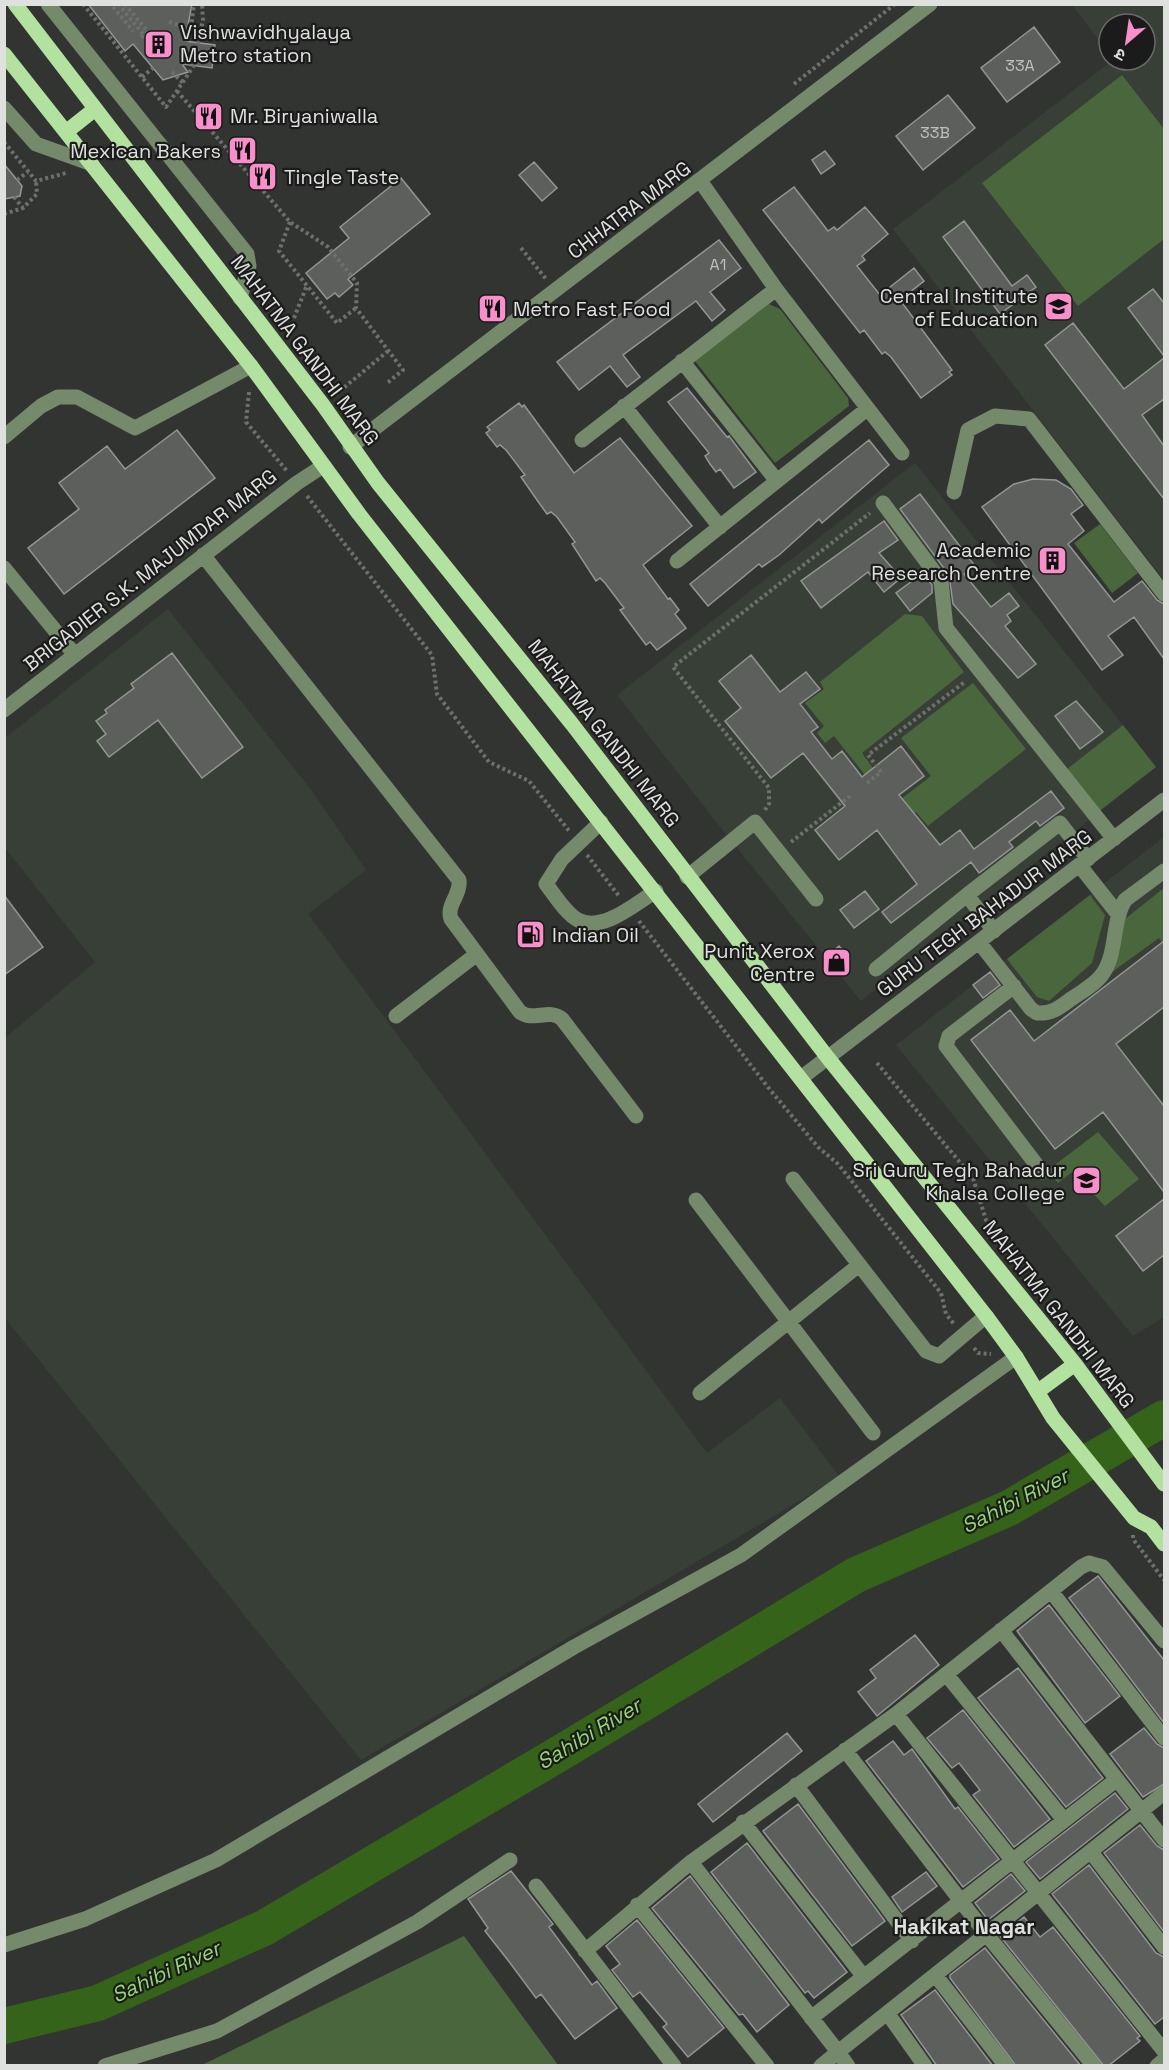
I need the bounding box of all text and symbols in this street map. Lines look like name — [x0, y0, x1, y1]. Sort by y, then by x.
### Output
north arrow — [1097, 12, 1157, 72]
place label: Vishwavidhyalaya Metro station — [180, 19, 351, 68]
building icon: Vishwavidhyalaya Metro station — [143, 28, 175, 60]
text: उ — [1110, 43, 1129, 66]
house number: 33A — [1005, 55, 1035, 76]
restaurant icon: Mr. Biryaniwalla — [193, 100, 225, 132]
place label: Mr. Biryaniwalla — [230, 103, 378, 129]
house number: 33B — [920, 122, 950, 143]
restaurant icon: Mexican Bakers — [226, 135, 258, 167]
place label: Mexican Bakers — [70, 138, 221, 164]
street label: CHHATRA MARG — [562, 155, 696, 265]
restaurant icon: Tingle Taste — [247, 161, 279, 193]
place label: Tingle Taste — [284, 164, 399, 190]
street label: MAHATMA GANDHI MARG — [225, 250, 385, 450]
house number: A1 — [710, 254, 726, 275]
place label: Central Institute of Education — [880, 283, 1038, 332]
school or university icon: Central Institute of Education — [1043, 291, 1075, 323]
restaurant icon: Metro Fast Food — [476, 293, 508, 325]
place label: Metro Fast Food — [513, 296, 671, 322]
street label: BRIGADIER S.K. MAJUMDAR MARG — [18, 463, 282, 677]
place label: Academic Research Centre — [871, 537, 1031, 586]
building icon: Academic Research Centre — [1036, 545, 1068, 577]
street label: MAHATMA GANDHI MARG — [522, 634, 686, 832]
street label: GURU TEGH BAHADUR MARG — [871, 823, 1097, 1003]
fuel station icon: Indian Oil — [515, 919, 547, 951]
place label: Indian Oil — [552, 922, 639, 948]
place label: Punit Xerox Centre — [704, 938, 815, 987]
shop icon: Punit Xerox Centre — [820, 946, 852, 978]
place label: Sri Guru Tegh Bahadur Khalsa College — [853, 1157, 1065, 1206]
school or university icon: Sri Guru Tegh Bahadur Khalsa College — [1070, 1165, 1102, 1197]
street label: MAHATMA GANDHI MARG — [977, 1215, 1141, 1413]
water label: Sahibi River — [957, 1461, 1075, 1539]
water label: Sahibi River — [532, 1691, 647, 1775]
district label: Hakikat Nagar — [893, 1913, 1035, 1940]
water label: Sahibi River — [107, 1934, 226, 2008]

